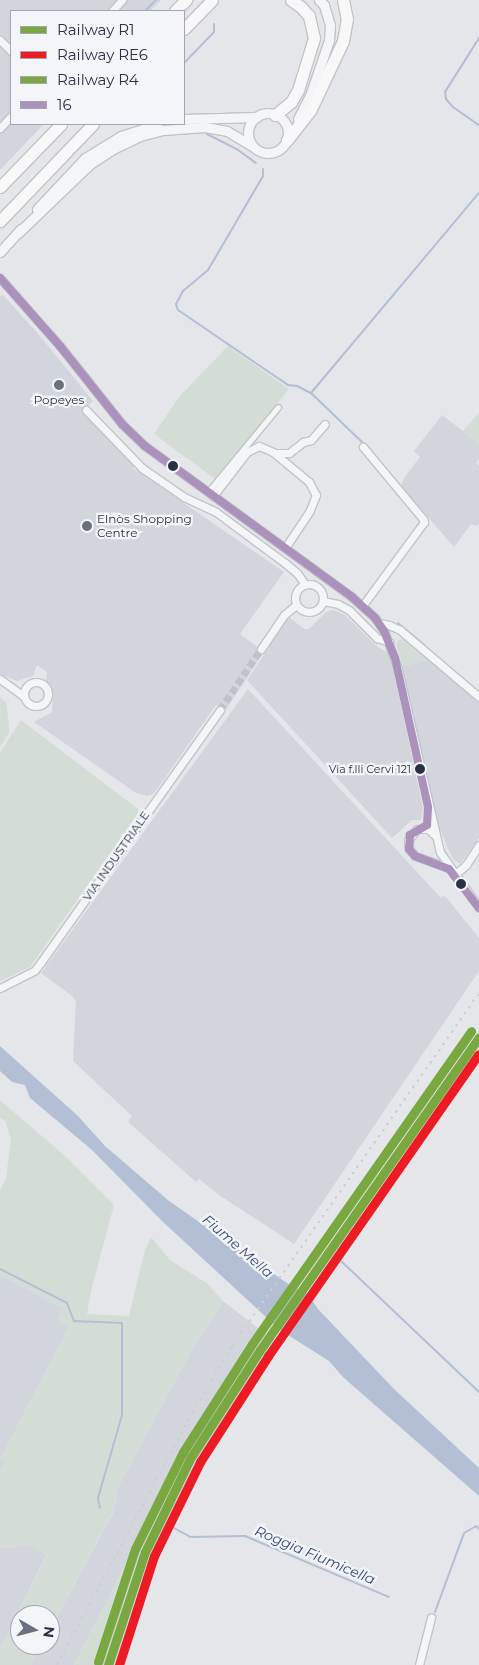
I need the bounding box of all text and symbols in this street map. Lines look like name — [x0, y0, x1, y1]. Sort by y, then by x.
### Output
legend — [10, 10, 185, 125]
text: Railway R1 — [57, 20, 134, 39]
text: Railway RE6 — [57, 45, 148, 64]
text: Railway R4 — [57, 70, 139, 89]
text: 16 — [57, 95, 72, 114]
marker: Popeyes — [53, 379, 65, 391]
place label: Popeyes — [34, 393, 84, 407]
unlabelled marker — [168, 461, 178, 471]
place label: Elnòs Shopping Centre — [97, 512, 192, 540]
marker: Elnòs Shopping Centre — [81, 520, 93, 532]
place label: Via f.lli Cervi 121 — [329, 762, 411, 776]
marker: Via f.lli Cervi 121 — [415, 764, 425, 774]
street label: VIA INDUSTRIALE — [80, 808, 152, 904]
unlabelled marker — [456, 879, 466, 889]
water label: Fiume Mella — [199, 1211, 277, 1281]
water label: Roggia Fiumicella — [252, 1522, 378, 1588]
north arrow — [10, 1605, 60, 1655]
text: N — [39, 1625, 59, 1639]

